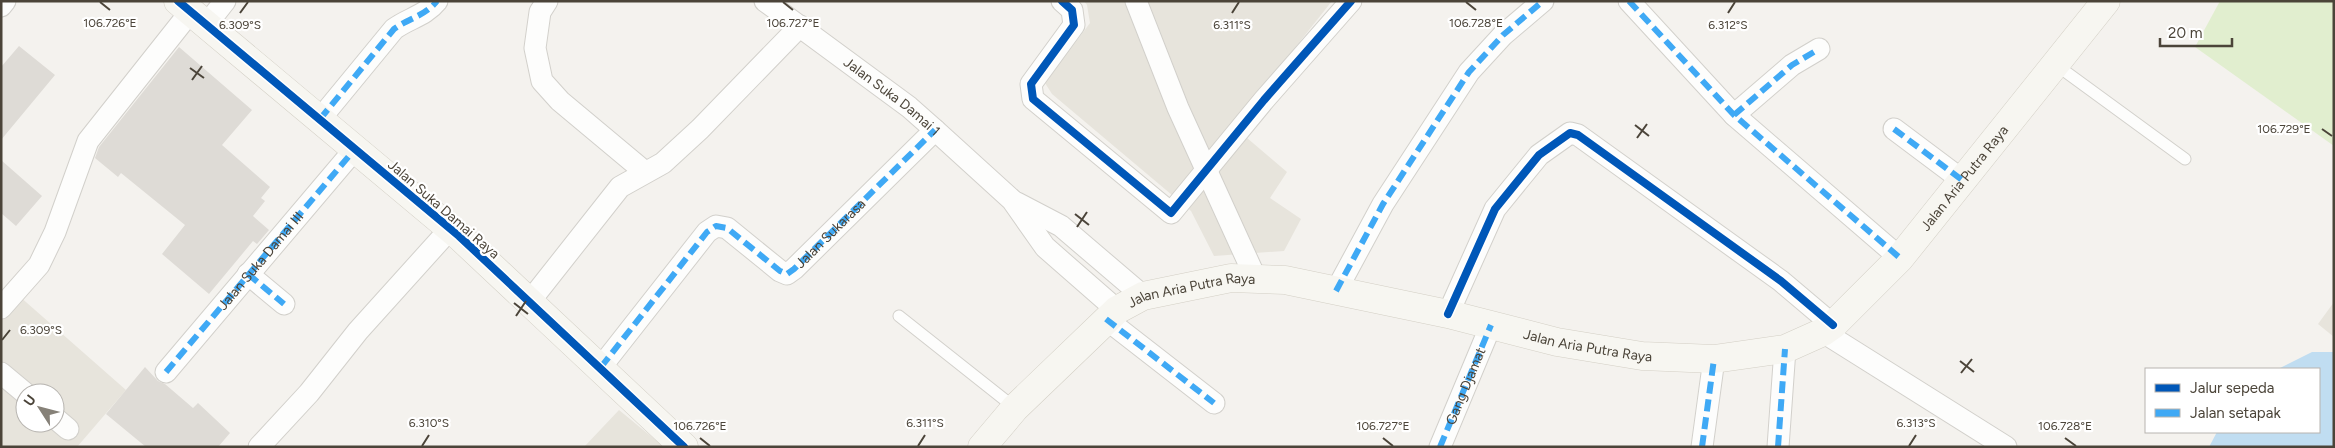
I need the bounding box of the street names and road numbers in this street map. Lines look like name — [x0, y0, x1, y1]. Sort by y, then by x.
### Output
street label: Jalan Suka Damai 1 — [840, 54, 944, 140]
street label: Jalan Aria Putra Raya — [1917, 122, 2012, 235]
street label: Jalan Suka Damai Raya — [384, 156, 503, 262]
street label: Jalan Sukarasa — [792, 195, 869, 272]
street label: Jalan Suka Damai III — [214, 208, 307, 314]
street label: Jalan Aria Putra Raya — [1125, 270, 1256, 312]
street label: Jalan Aria Putra Raya — [1522, 326, 1653, 366]
street label: Gang Djamat — [1442, 345, 1490, 427]

